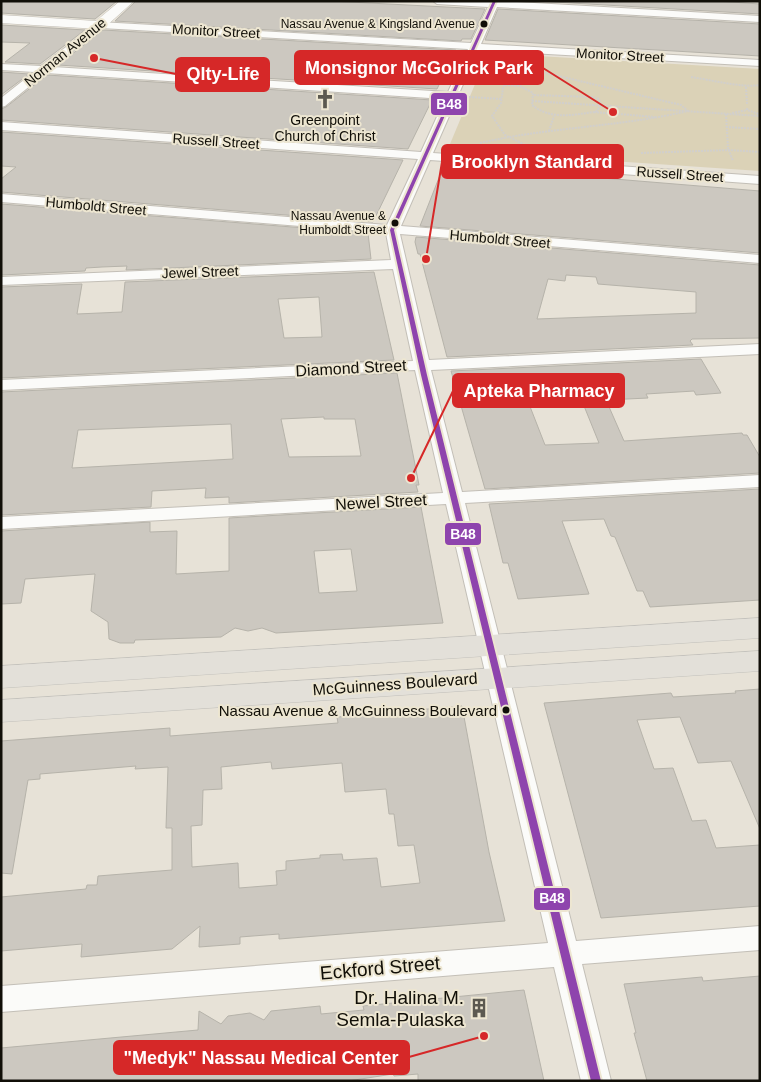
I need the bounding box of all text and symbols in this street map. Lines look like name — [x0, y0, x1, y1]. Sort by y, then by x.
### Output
street label: Norman Avenue — [21, 14, 109, 90]
place label: Nassau Avenue & Kingsland Avenue — [281, 17, 475, 31]
marker: Nassau Avenue & Kingsland Avenue — [479, 19, 489, 29]
street label: Monitor Street — [172, 21, 260, 41]
street label: Monitor Street — [576, 45, 664, 65]
callout: Monsignor McGolrick Park — [295, 51, 543, 84]
callout: Qlty-Life — [176, 58, 269, 91]
text: Monsignor McGolrick Park — [305, 58, 534, 78]
text: Qlty-Life — [186, 64, 260, 84]
church icon: Greenpoint Church of Christ — [314, 88, 336, 110]
line badge: B48 — [430, 92, 468, 116]
text: B48 — [436, 96, 462, 112]
place label: Greenpoint Church of Christ — [274, 112, 376, 144]
street label: Russell Street — [172, 130, 260, 152]
callout: Brooklyn Standard — [442, 145, 623, 178]
text: Brooklyn Standard — [451, 152, 613, 172]
street label: Russell Street — [636, 163, 724, 185]
street label: Humboldt Street — [45, 194, 147, 218]
place label: Nassau Avenue & Humboldt Street — [291, 209, 387, 237]
marker: Nassau Avenue & Humboldt Street — [390, 218, 400, 228]
street label: Humboldt Street — [449, 227, 551, 251]
street label: Jewel Street — [161, 263, 239, 281]
street label: Diamond Street — [295, 357, 408, 379]
callout: Apteka Pharmacy — [453, 374, 624, 407]
text: Apteka Pharmacy — [463, 381, 615, 401]
street label: Newel Street — [335, 491, 428, 513]
line badge: B48 — [444, 522, 482, 546]
text: B48 — [450, 526, 476, 542]
street label: McGuinness Boulevard — [312, 670, 478, 698]
place label: Nassau Avenue & McGuinness Boulevard — [219, 702, 497, 719]
marker: Nassau Avenue & McGuinness Boulevard — [501, 705, 511, 715]
line badge: B48 — [533, 887, 571, 911]
text: B48 — [539, 890, 565, 906]
street label: Eckford Street — [319, 952, 442, 984]
place label: Dr. Halina M. Semla-Pulaska — [336, 987, 464, 1030]
building icon: Dr. Halina M. Semla-Pulaska — [468, 997, 490, 1019]
callout: "Medyk" Nassau Medical Center — [114, 1041, 409, 1074]
text: "Medyk" Nassau Medical Center — [123, 1048, 399, 1068]

